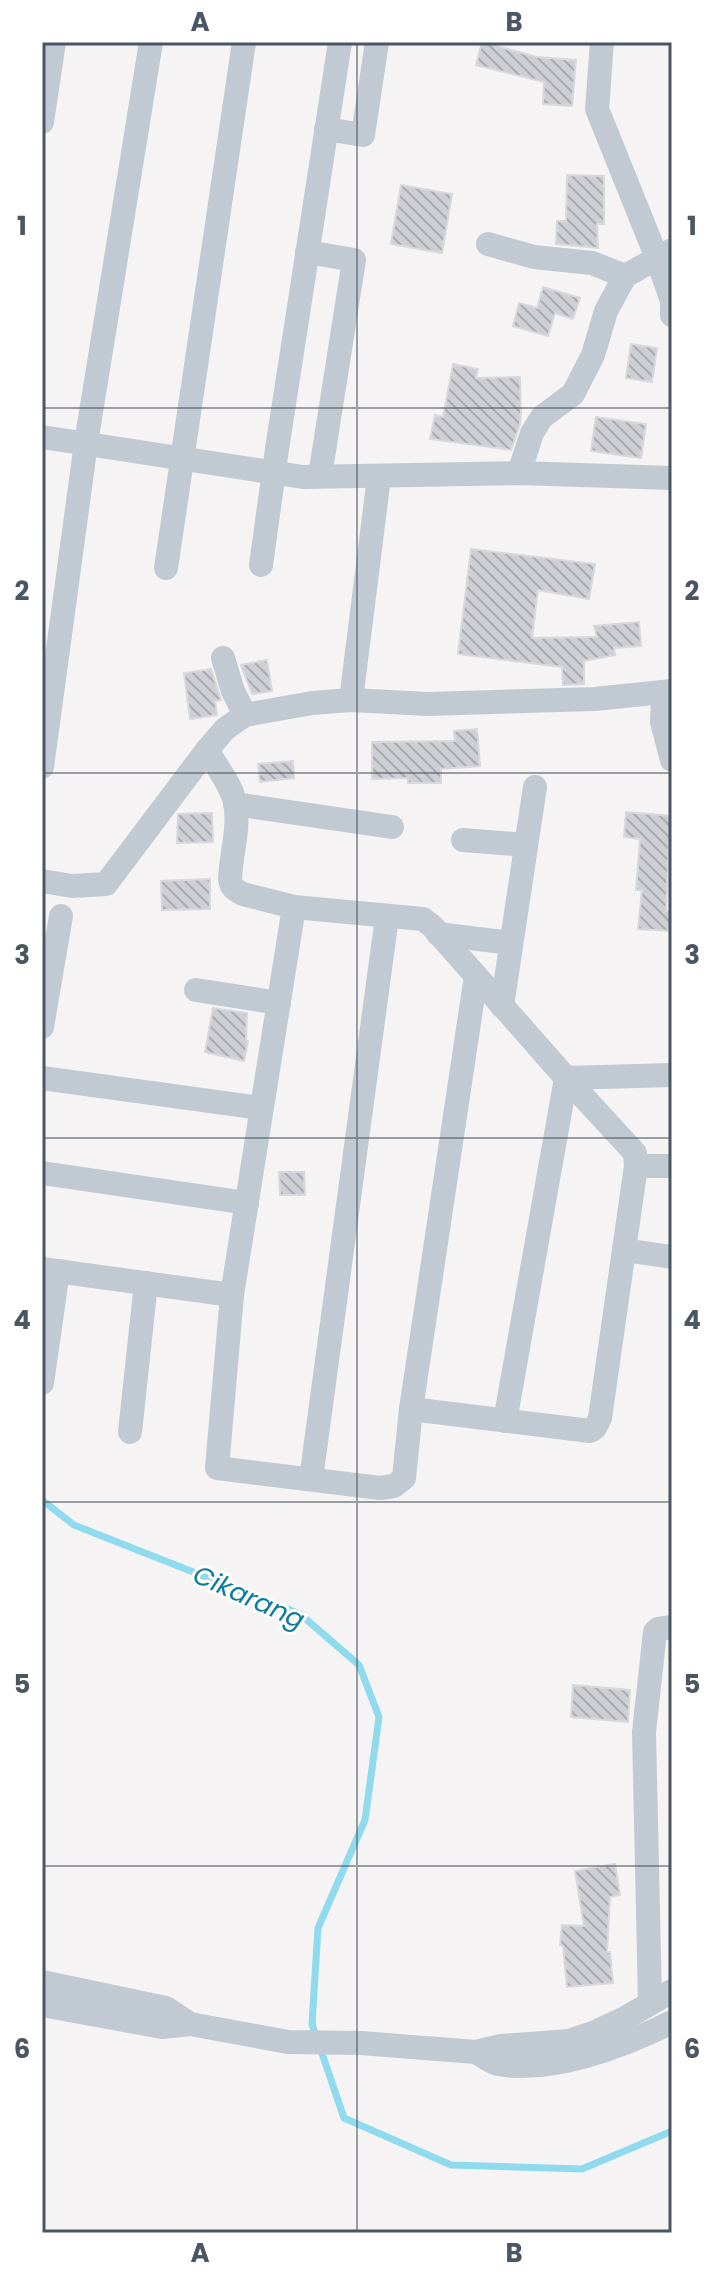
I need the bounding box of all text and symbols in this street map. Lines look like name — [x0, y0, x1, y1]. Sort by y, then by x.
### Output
text: A — [190, 4, 210, 40]
text: B — [505, 4, 523, 40]
text: 1 — [17, 208, 27, 244]
text: 1 — [687, 208, 697, 244]
text: 2 — [15, 573, 30, 609]
text: 2 — [685, 573, 700, 609]
text: 3 — [14, 937, 30, 973]
text: 3 — [684, 937, 700, 973]
text: 4 — [13, 1302, 31, 1338]
text: 4 — [683, 1302, 701, 1338]
water label: Cikarang — [187, 1556, 311, 1638]
text: 5 — [14, 1666, 30, 1702]
text: 5 — [684, 1666, 700, 1702]
text: 6 — [14, 2031, 30, 2067]
text: 6 — [684, 2031, 700, 2067]
text: A — [190, 2235, 210, 2271]
text: B — [505, 2235, 523, 2271]

